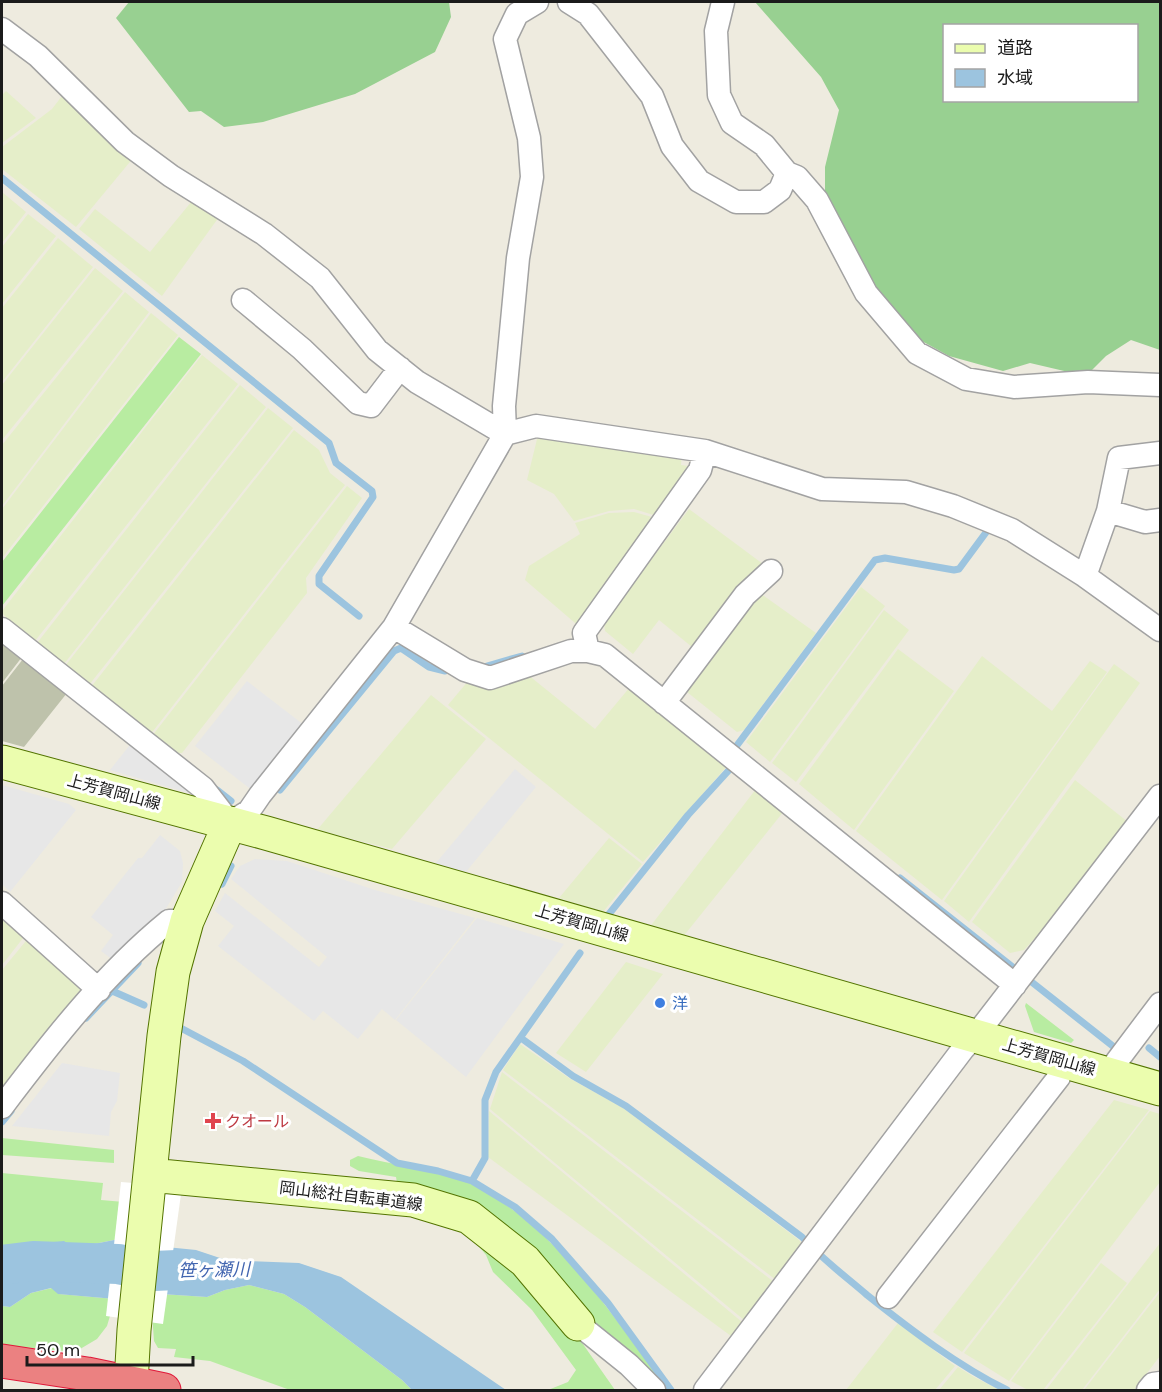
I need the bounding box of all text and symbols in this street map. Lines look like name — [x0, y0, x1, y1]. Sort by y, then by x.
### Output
legend — [943, 24, 1138, 102]
text: 道路 — [997, 36, 1033, 60]
text: 水域 — [997, 66, 1033, 90]
street label: 上芳賀岡山線 — [65, 769, 163, 815]
street label: 上芳賀岡山線 — [533, 900, 631, 946]
place label: 洋 — [672, 993, 688, 1014]
marker: 洋 — [653, 996, 667, 1010]
street label: 上芳賀岡山線 — [1000, 1034, 1098, 1080]
place label: クオール — [225, 1111, 289, 1132]
marker: クオール — [206, 1114, 220, 1128]
street label: 岡山総社自転車道線 — [278, 1177, 424, 1215]
water label: 笹ヶ瀬川 — [178, 1257, 252, 1283]
scale bar — [27, 1329, 194, 1367]
text: 50 m — [36, 1338, 80, 1362]

